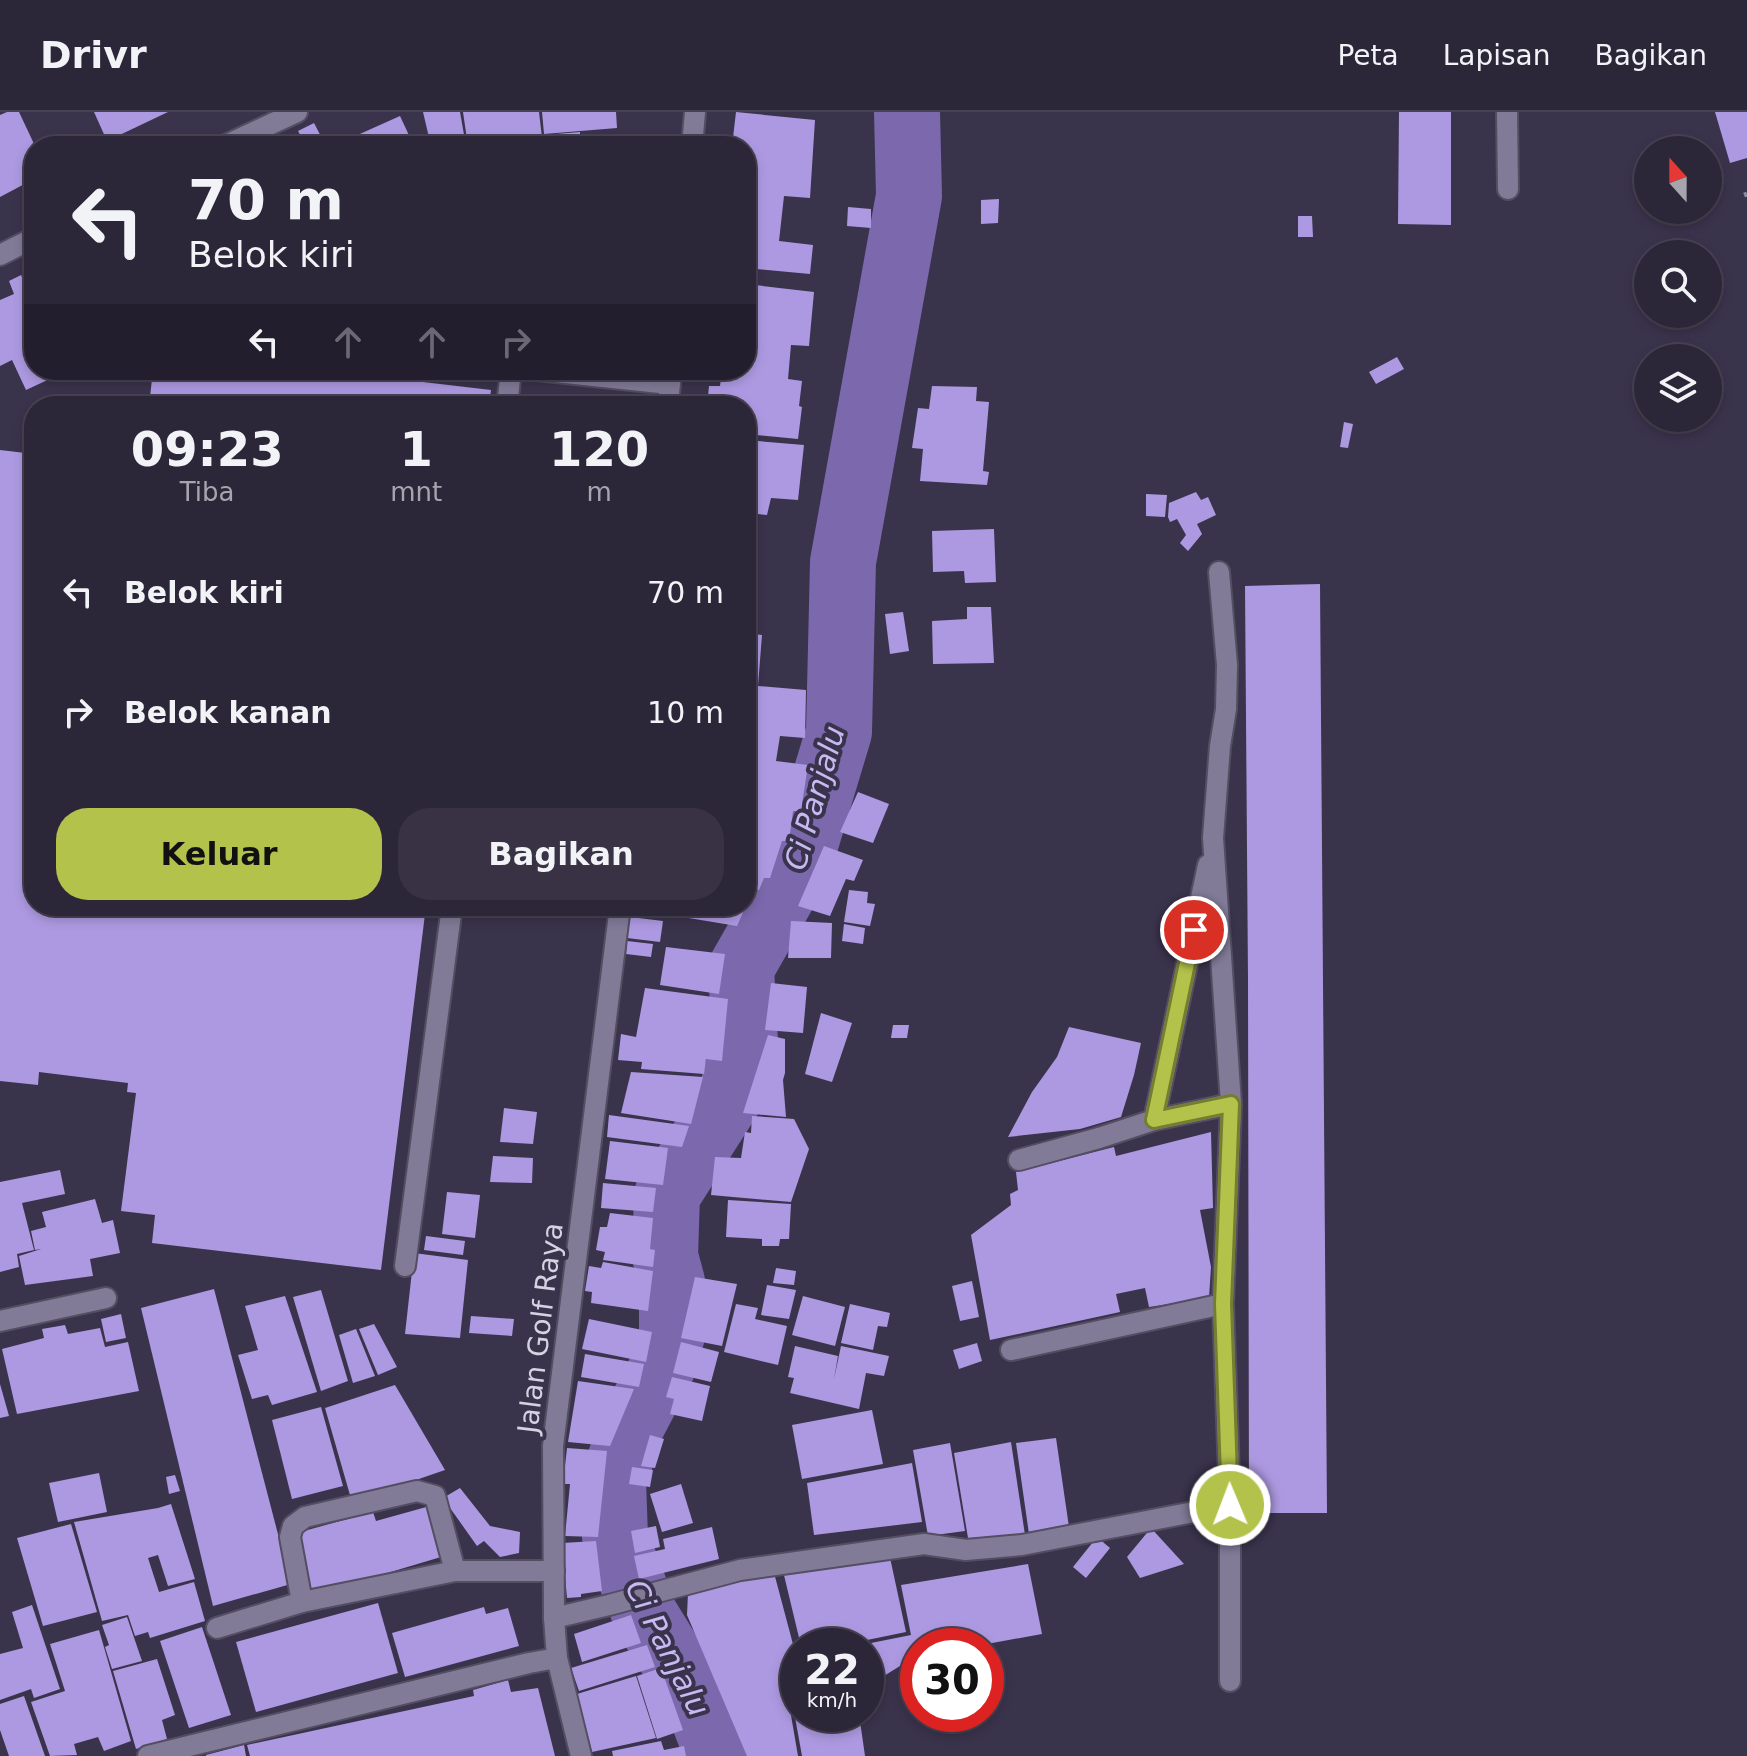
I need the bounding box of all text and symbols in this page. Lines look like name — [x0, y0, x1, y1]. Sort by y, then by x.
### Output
text: Drivr — [40, 33, 147, 77]
text: Peta — [1337, 39, 1399, 72]
text: Lapisan — [1443, 39, 1550, 72]
text: Bagikan — [1594, 39, 1707, 72]
north arrow — [1634, 136, 1722, 224]
map controls — [1634, 136, 1722, 432]
text: 70 m — [188, 167, 344, 232]
icon: left — [56, 168, 160, 272]
text: Belok kiri — [188, 234, 355, 275]
button: search — [1634, 240, 1722, 328]
icon: left — [242, 320, 286, 364]
icon: ahead — [326, 320, 370, 364]
icon: ahead — [410, 320, 454, 364]
icon: right — [494, 320, 538, 364]
button: layers — [1634, 344, 1722, 432]
text: 09:23 — [131, 421, 284, 477]
text: 1 — [400, 421, 433, 477]
text: 120 — [549, 421, 649, 477]
text: Tiba — [180, 477, 235, 507]
text: mnt — [390, 477, 442, 507]
text: m — [586, 477, 612, 507]
icon: left — [56, 570, 100, 614]
text: Belok kiri — [124, 575, 284, 610]
text: 70 m — [647, 575, 724, 610]
icon: right — [56, 690, 100, 734]
text: Belok kanan — [124, 695, 332, 730]
text: 10 m — [647, 695, 724, 730]
water label: Ci Panjalu — [777, 722, 852, 874]
button: Keluar — [56, 808, 382, 900]
button: Bagikan — [398, 808, 724, 900]
pin — [1160, 896, 1228, 964]
icon: arrive — [1172, 908, 1216, 952]
street label: Jalan Golf Raya — [511, 1221, 570, 1437]
position arrow — [1188, 1463, 1272, 1547]
water label: Ci Panjalu — [618, 1574, 717, 1722]
speed limit sign: 30 — [900, 1628, 1004, 1732]
text: 22 — [804, 1647, 860, 1693]
text: km/h — [807, 1688, 857, 1712]

